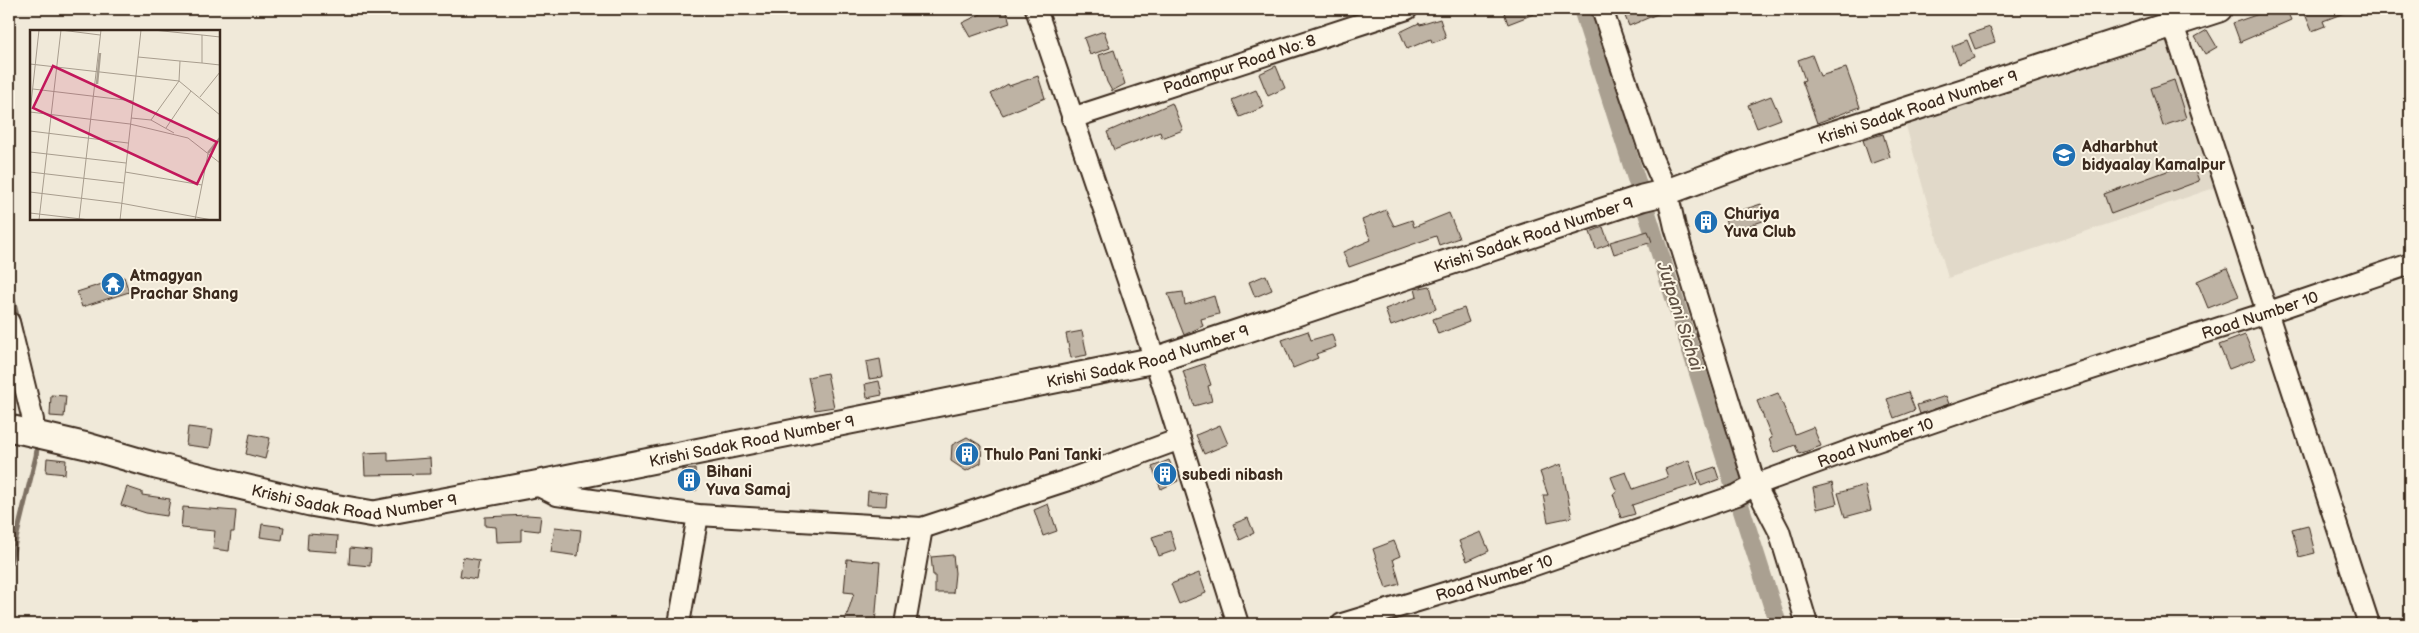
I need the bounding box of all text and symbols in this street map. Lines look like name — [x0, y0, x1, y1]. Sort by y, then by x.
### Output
inset map — [30, 30, 220, 220]
street label: Padampur Road No: 8 — [1161, 31, 1318, 99]
street label: Krishi Sadak Road Number 9 — [1816, 67, 2020, 149]
place label: Adharbhut bidyaalay Kamalpur — [2081, 138, 2226, 175]
school or university icon: Adharbhut bidyaalay Kamalpur — [2051, 142, 2077, 168]
street label: Krishi Sadak Road Number 9 — [1432, 194, 1636, 278]
place label: Churiya Yuva Club — [1724, 205, 1797, 242]
building icon: Churiya Yuva Club — [1693, 209, 1719, 235]
water label: Jutpani Sichai — [1652, 258, 1707, 374]
place label: Atmagyan Prachar Shang — [129, 267, 238, 304]
temple icon: Atmagyan Prachar Shang — [100, 271, 126, 297]
street label: Road Number 10 — [2200, 288, 2321, 344]
street label: Krishi Sadak Road Number 9 — [1045, 321, 1252, 392]
street label: Krishi Sadak Road Number 9 — [648, 412, 856, 472]
street label: Road Number 10 — [1815, 414, 1936, 472]
building icon: Thulo Pani Tanki — [954, 441, 980, 467]
place label: Thulo Pani Tanki — [984, 446, 1102, 465]
building icon: subedi nibash — [1152, 461, 1178, 487]
place label: Bihani Yuva Samaj — [706, 463, 790, 500]
place label: subedi nibash — [1182, 466, 1283, 485]
building icon: Bihani Yuva Samaj — [676, 467, 702, 493]
street label: Krishi Sadak Road Number 9 — [249, 481, 459, 525]
street label: Road Number 10 — [1434, 551, 1556, 606]

